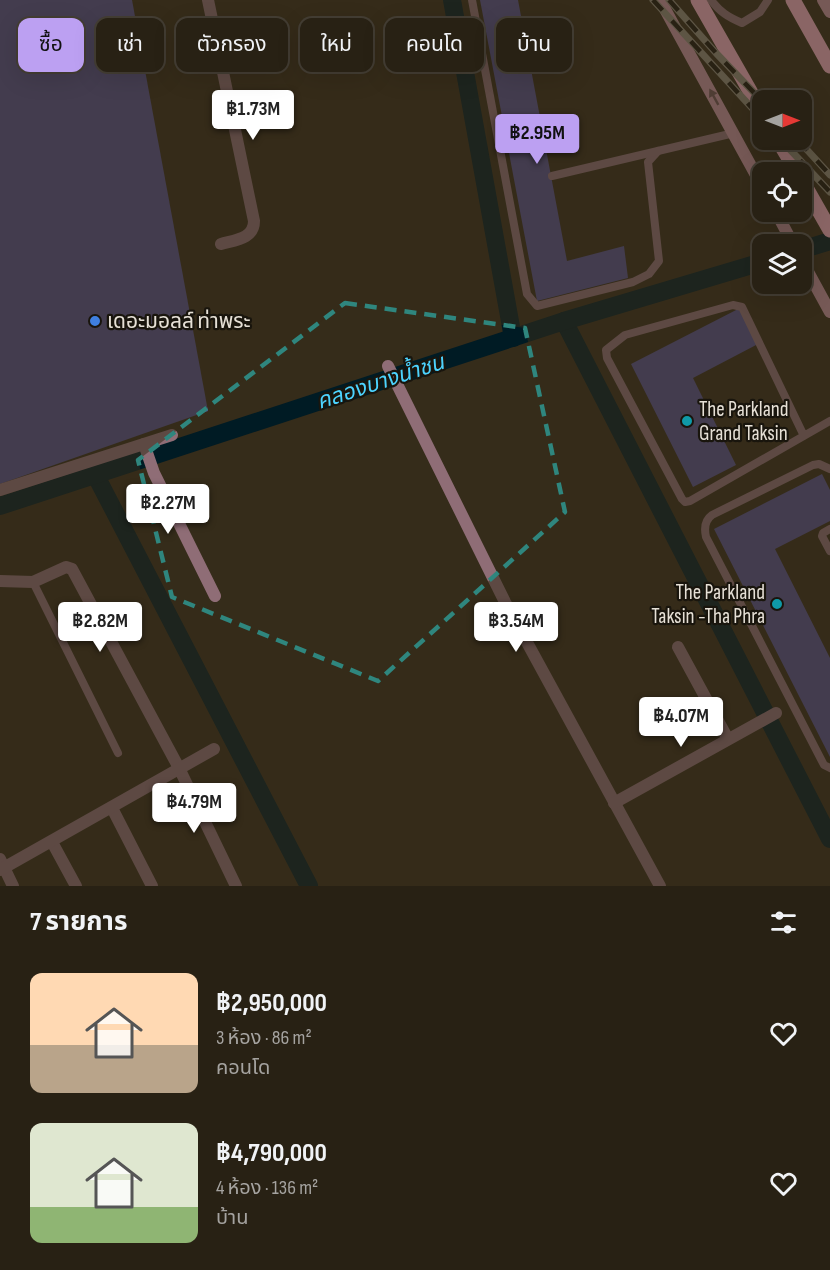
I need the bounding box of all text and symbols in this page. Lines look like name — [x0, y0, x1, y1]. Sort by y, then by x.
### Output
chip: ซื้อ — [18, 18, 84, 72]
chip: เช่า — [96, 18, 164, 72]
chip: ตัวกรอง — [176, 18, 288, 72]
chip: ใหม่ — [300, 18, 373, 72]
chip: คอนโด — [385, 18, 484, 72]
chip: บ้าน — [496, 18, 572, 72]
one-way arrow — [709, 88, 719, 105]
pin: ฿1.73M — [204, 90, 302, 141]
north arrow — [752, 90, 812, 150]
map controls — [752, 90, 812, 294]
text: ฿1.73M — [226, 97, 280, 121]
pin: ฿2.95M — [488, 114, 586, 165]
text: ฿2.95M — [509, 121, 565, 145]
button: locate — [752, 162, 812, 222]
button: layers — [752, 234, 812, 294]
place label: เดอะมอลล์ ท่าพระ — [107, 309, 251, 334]
marker: เดอะมอลล์ ท่าพระ — [88, 314, 102, 328]
water label: คลองบางน้ำชน — [312, 346, 449, 416]
place label: The Parkland Grand Taksin — [699, 397, 789, 446]
marker: The Parkland Grand Taksin — [680, 414, 694, 428]
pin: ฿2.27M — [119, 484, 217, 535]
text: ฿2.27M — [140, 491, 196, 515]
place label: The Parkland Taksin -Tha Phra — [651, 580, 765, 629]
marker: The Parkland Taksin -Tha Phra — [770, 597, 784, 611]
pin: ฿2.82M — [51, 602, 149, 653]
pin: ฿3.54M — [467, 602, 565, 653]
text: ฿2.82M — [72, 609, 128, 633]
text: ฿3.54M — [488, 609, 544, 633]
pin: ฿4.07M — [632, 697, 730, 748]
text: ฿4.07M — [653, 704, 709, 728]
pin: ฿4.79M — [145, 783, 243, 834]
text: ฿4.79M — [166, 790, 222, 814]
icon: filters — [767, 906, 800, 939]
text: 7 รายการ — [30, 907, 127, 938]
text: ฿2,950,000 — [216, 988, 327, 1019]
icon: home — [78, 997, 150, 1069]
icon: heart — [767, 1017, 800, 1050]
text: 3 ห้อง · 86 m² — [216, 1026, 312, 1050]
text: คอนโด — [216, 1056, 270, 1080]
text: ฿4,790,000 — [216, 1138, 327, 1169]
icon: home — [78, 1147, 150, 1219]
icon: heart — [767, 1167, 800, 1200]
text: 4 ห้อง · 136 m² — [216, 1176, 318, 1200]
text: บ้าน — [216, 1206, 248, 1230]

